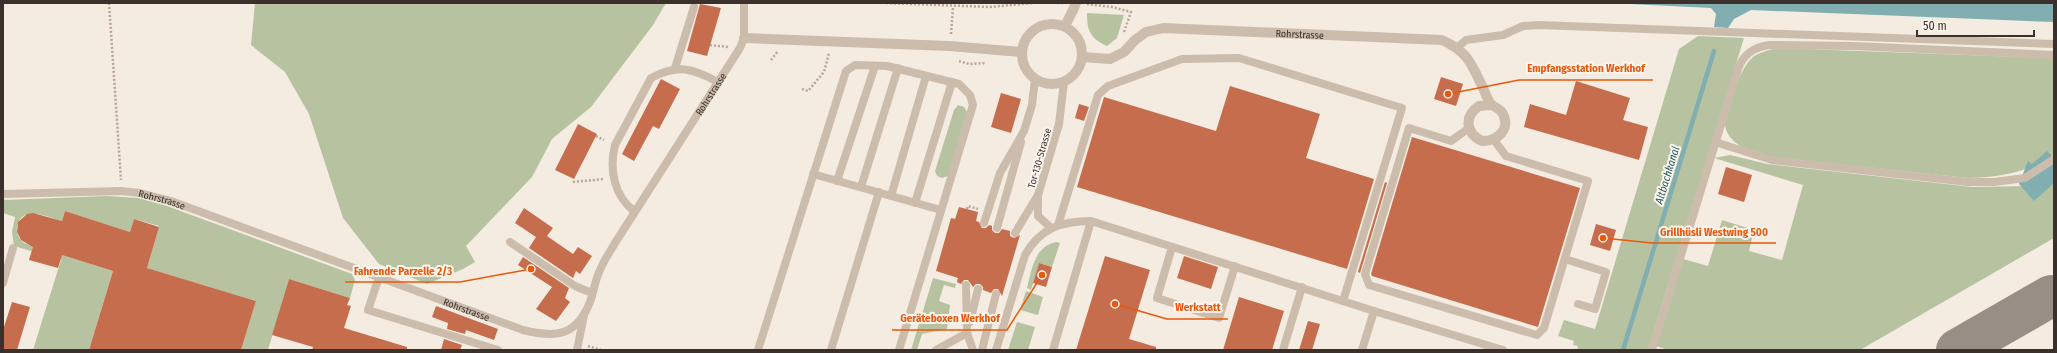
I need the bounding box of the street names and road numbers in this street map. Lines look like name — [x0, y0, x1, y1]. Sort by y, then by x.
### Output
street label: Rohrstrasse — [1275, 28, 1324, 42]
street label: Rohrstrasse — [693, 71, 730, 118]
street label: Tor-130-Strasse — [1026, 127, 1054, 190]
street label: Rohrstrasse — [137, 188, 187, 213]
street label: Rohrstrasse — [442, 296, 491, 324]

